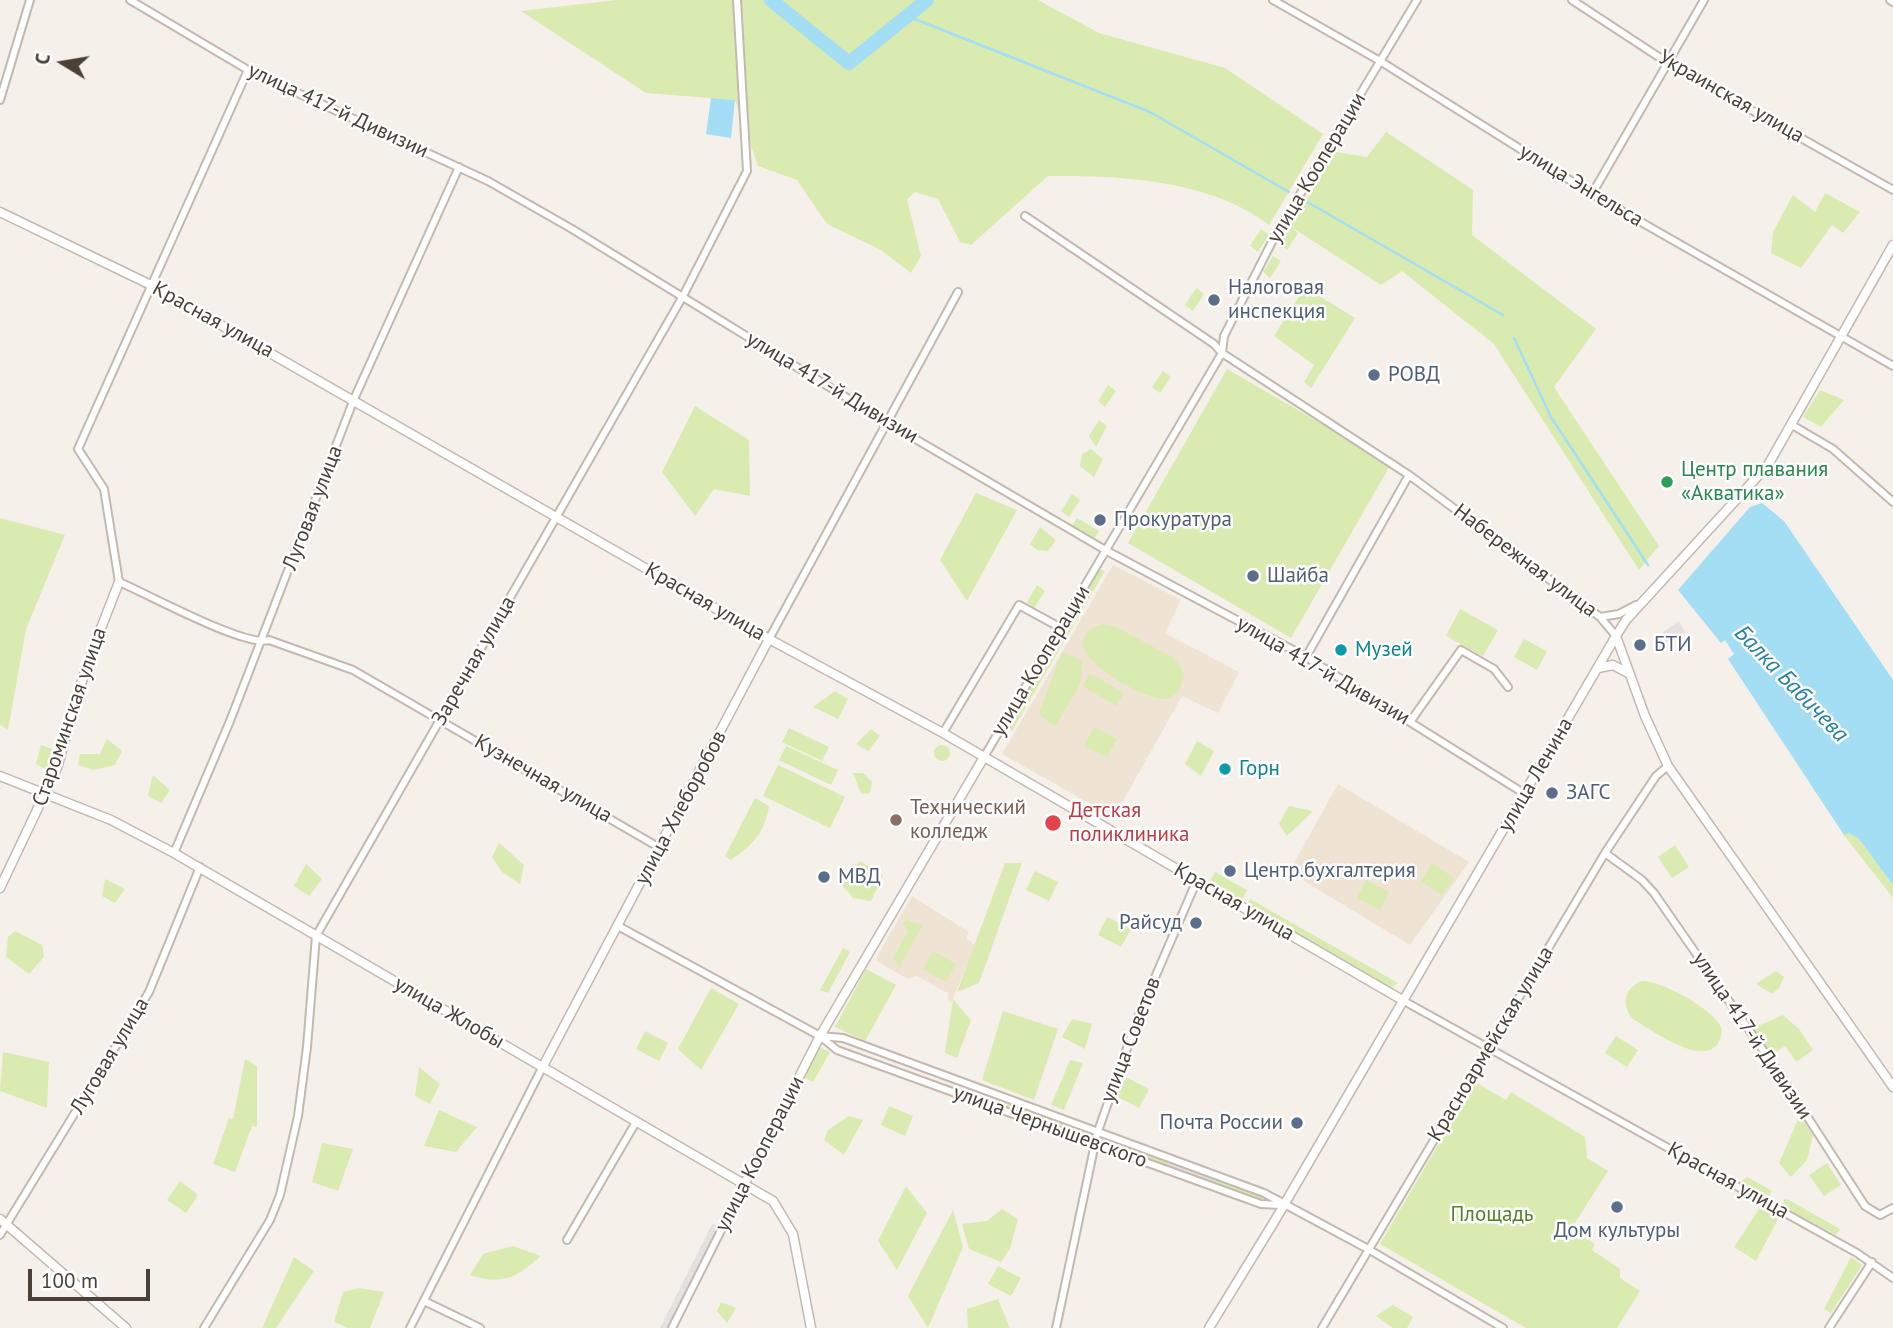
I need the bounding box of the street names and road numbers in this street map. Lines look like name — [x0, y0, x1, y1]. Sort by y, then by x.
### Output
street label: Украинская улица — [1654, 45, 1808, 149]
street label: улица 417-й Дивизии — [244, 58, 432, 164]
street label: улица Кооперации — [1262, 88, 1372, 248]
street label: улица Энгельса — [1514, 139, 1648, 233]
street label: Красная улица — [148, 276, 278, 364]
street label: улица 417-й Дивизии — [741, 327, 923, 449]
street label: Луговая улица — [278, 442, 348, 574]
street label: Набережная улица — [1448, 499, 1602, 623]
street label: Красная улица — [640, 557, 770, 647]
street label: улица Кооперации — [986, 581, 1096, 741]
street label: Заречная улица — [427, 592, 521, 730]
street label: улица 417-й Дивизии — [1232, 611, 1414, 731]
street label: Староминская улица — [28, 624, 112, 810]
street label: улица Ленина — [1493, 714, 1579, 836]
street label: улица Хлеборобов — [630, 727, 732, 889]
street label: Кузнечная улица — [470, 729, 616, 829]
street label: Красная улица — [1169, 857, 1299, 947]
street label: Красноармейская улица — [1423, 942, 1559, 1146]
street label: улица 417-й Дивизии — [1687, 948, 1817, 1124]
street label: улица Жлобы — [389, 971, 509, 1055]
street label: улица Советов — [1096, 974, 1166, 1106]
street label: Луговая улица — [65, 993, 155, 1119]
street label: улица Кооперации — [710, 1072, 810, 1236]
street label: улица Чернышевского — [949, 1080, 1151, 1174]
street label: Красная улица — [1663, 1137, 1793, 1225]

